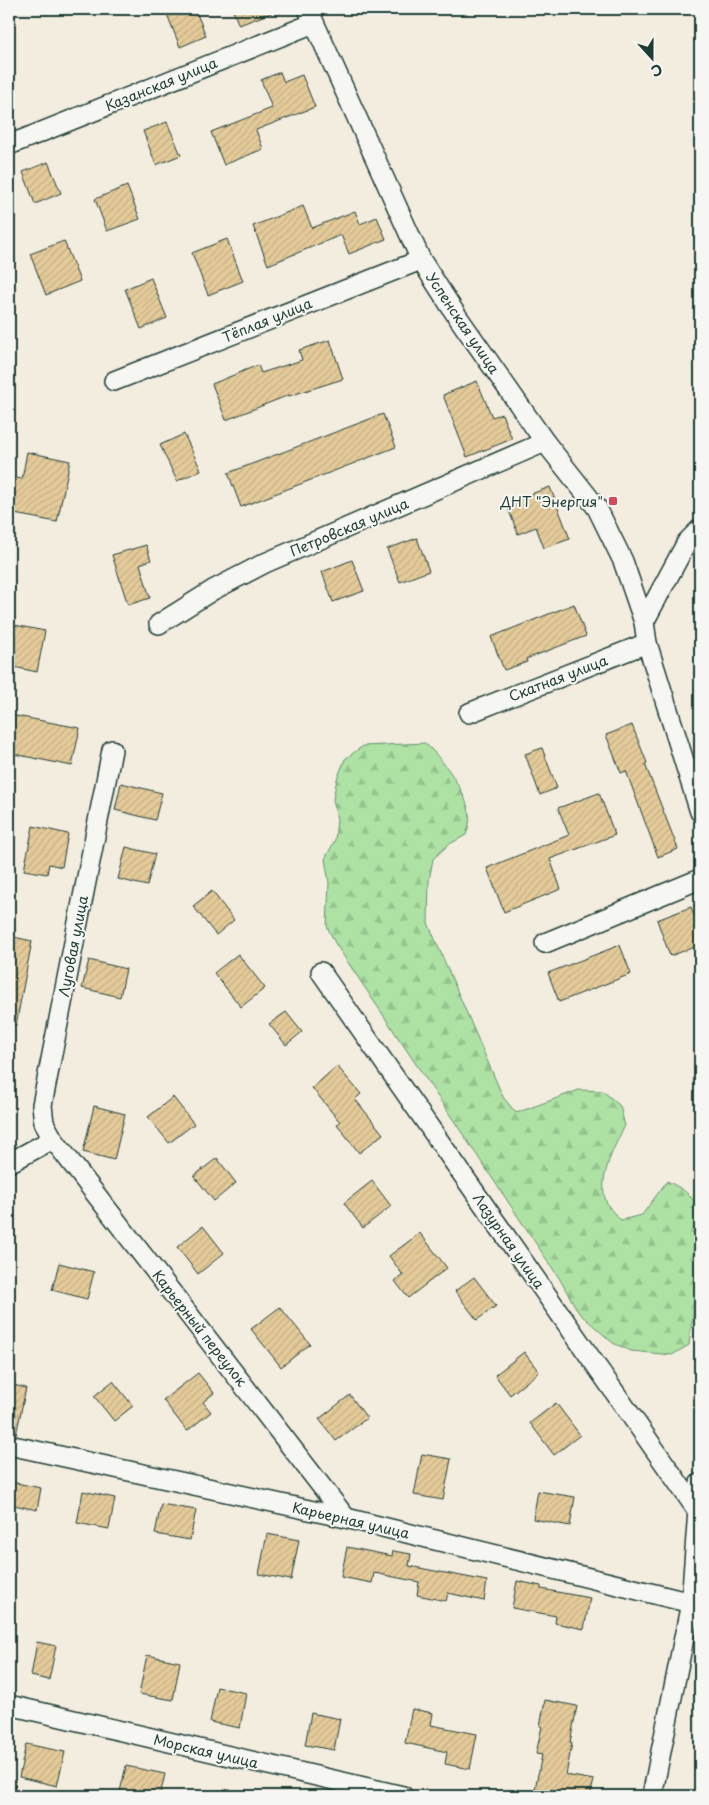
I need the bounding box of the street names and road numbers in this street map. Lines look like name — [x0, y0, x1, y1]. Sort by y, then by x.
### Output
street label: Казанская улица — [102, 52, 220, 116]
street label: Успенская улица — [421, 268, 505, 378]
street label: Тёплая улица — [219, 292, 315, 348]
street label: Петровская улица — [286, 492, 412, 561]
street label: Скатная улица — [505, 649, 611, 707]
street label: Луговая улица — [53, 893, 93, 999]
street label: Лазурная улица — [468, 1189, 550, 1293]
street label: Карьерный переулок — [148, 1265, 253, 1391]
street label: Карьерная улица — [290, 1496, 412, 1544]
street label: Морская улица — [152, 1729, 261, 1773]

